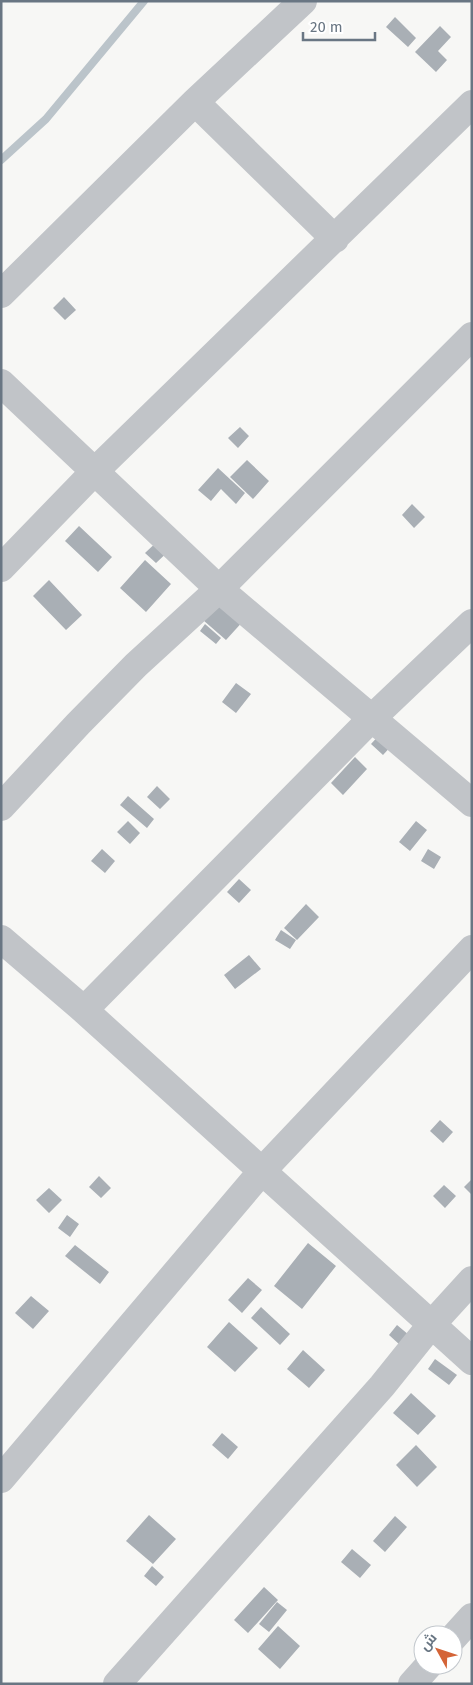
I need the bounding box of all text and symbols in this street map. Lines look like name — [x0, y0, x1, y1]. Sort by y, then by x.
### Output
scale bar — [303, 10, 376, 42]
text: 20 m — [310, 18, 343, 36]
north arrow — [413, 1625, 463, 1675]
text: ش — [416, 1630, 441, 1654]

